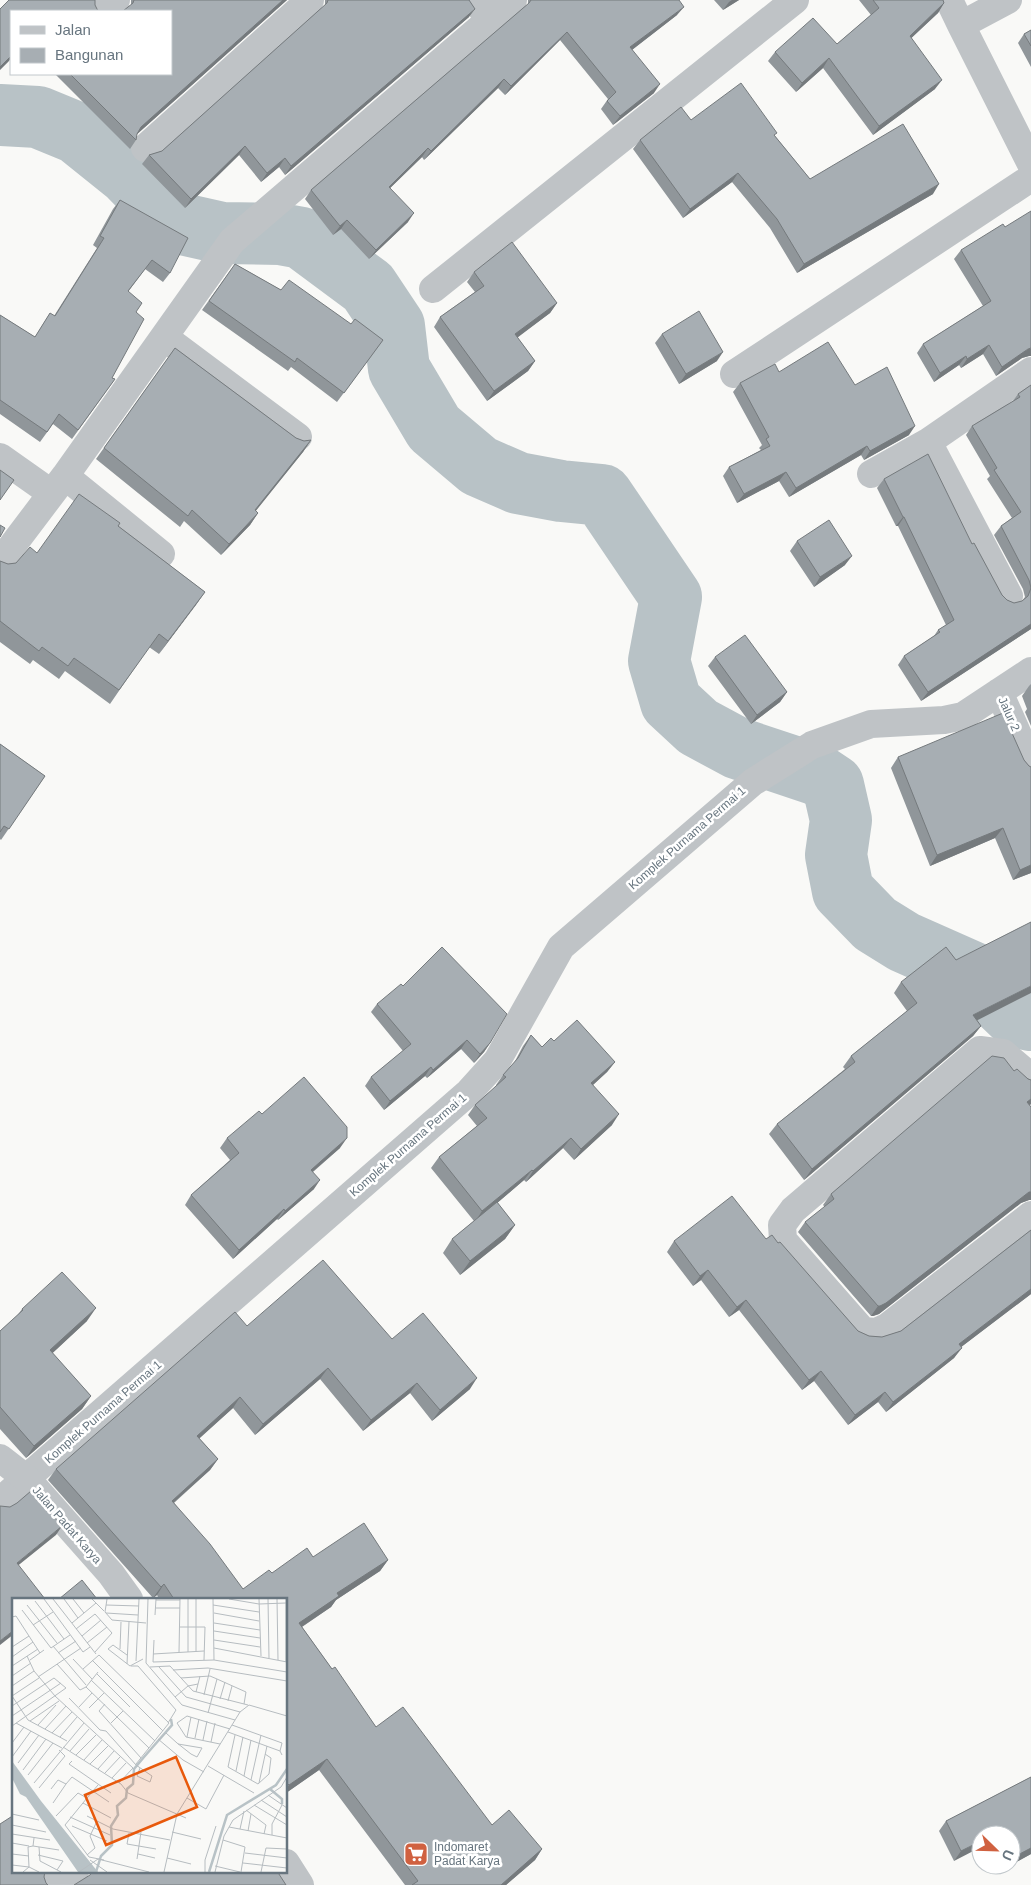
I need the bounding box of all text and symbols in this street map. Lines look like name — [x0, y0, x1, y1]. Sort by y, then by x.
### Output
legend — [10, 10, 172, 75]
text: Jalan — [55, 21, 91, 38]
text: Bangunan — [55, 46, 123, 63]
street label: Jalur 2 — [995, 695, 1023, 734]
street label: Komplek Purnama Permai 1 — [626, 783, 748, 893]
street label: Komplek Purnama Permai 1 — [347, 1090, 469, 1200]
street label: Komplek Purnama Permai 1 — [42, 1357, 164, 1467]
street label: Jalan Padat Karya — [30, 1483, 105, 1567]
inset map — [12, 1598, 288, 1872]
north arrow — [971, 1825, 1021, 1875]
place label: Indomaret Padat Karya — [434, 1840, 500, 1868]
supermarket icon: Indomaret Padat Karya — [403, 1841, 429, 1867]
text: U — [999, 1847, 1017, 1863]

